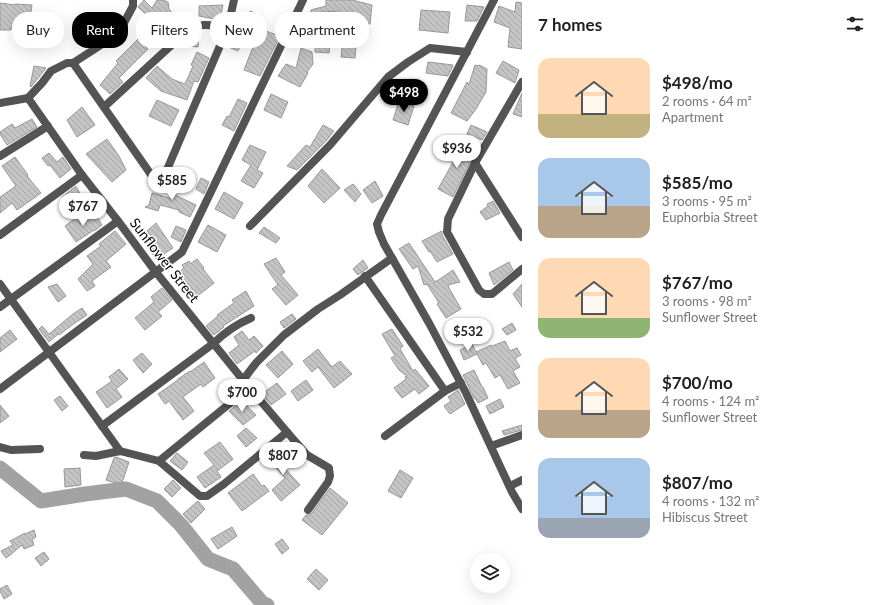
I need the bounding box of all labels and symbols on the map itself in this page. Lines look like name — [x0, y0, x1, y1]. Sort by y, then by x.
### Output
pin: $498 — [380, 79, 428, 113]
pin: $936 — [433, 135, 481, 169]
pin: $585 — [148, 167, 196, 201]
pin: $767 — [59, 193, 107, 227]
street label: Sunflower Street — [127, 214, 203, 306]
pin: $532 — [444, 318, 492, 352]
pin: $700 — [218, 379, 266, 413]
pin: $807 — [259, 442, 307, 476]

